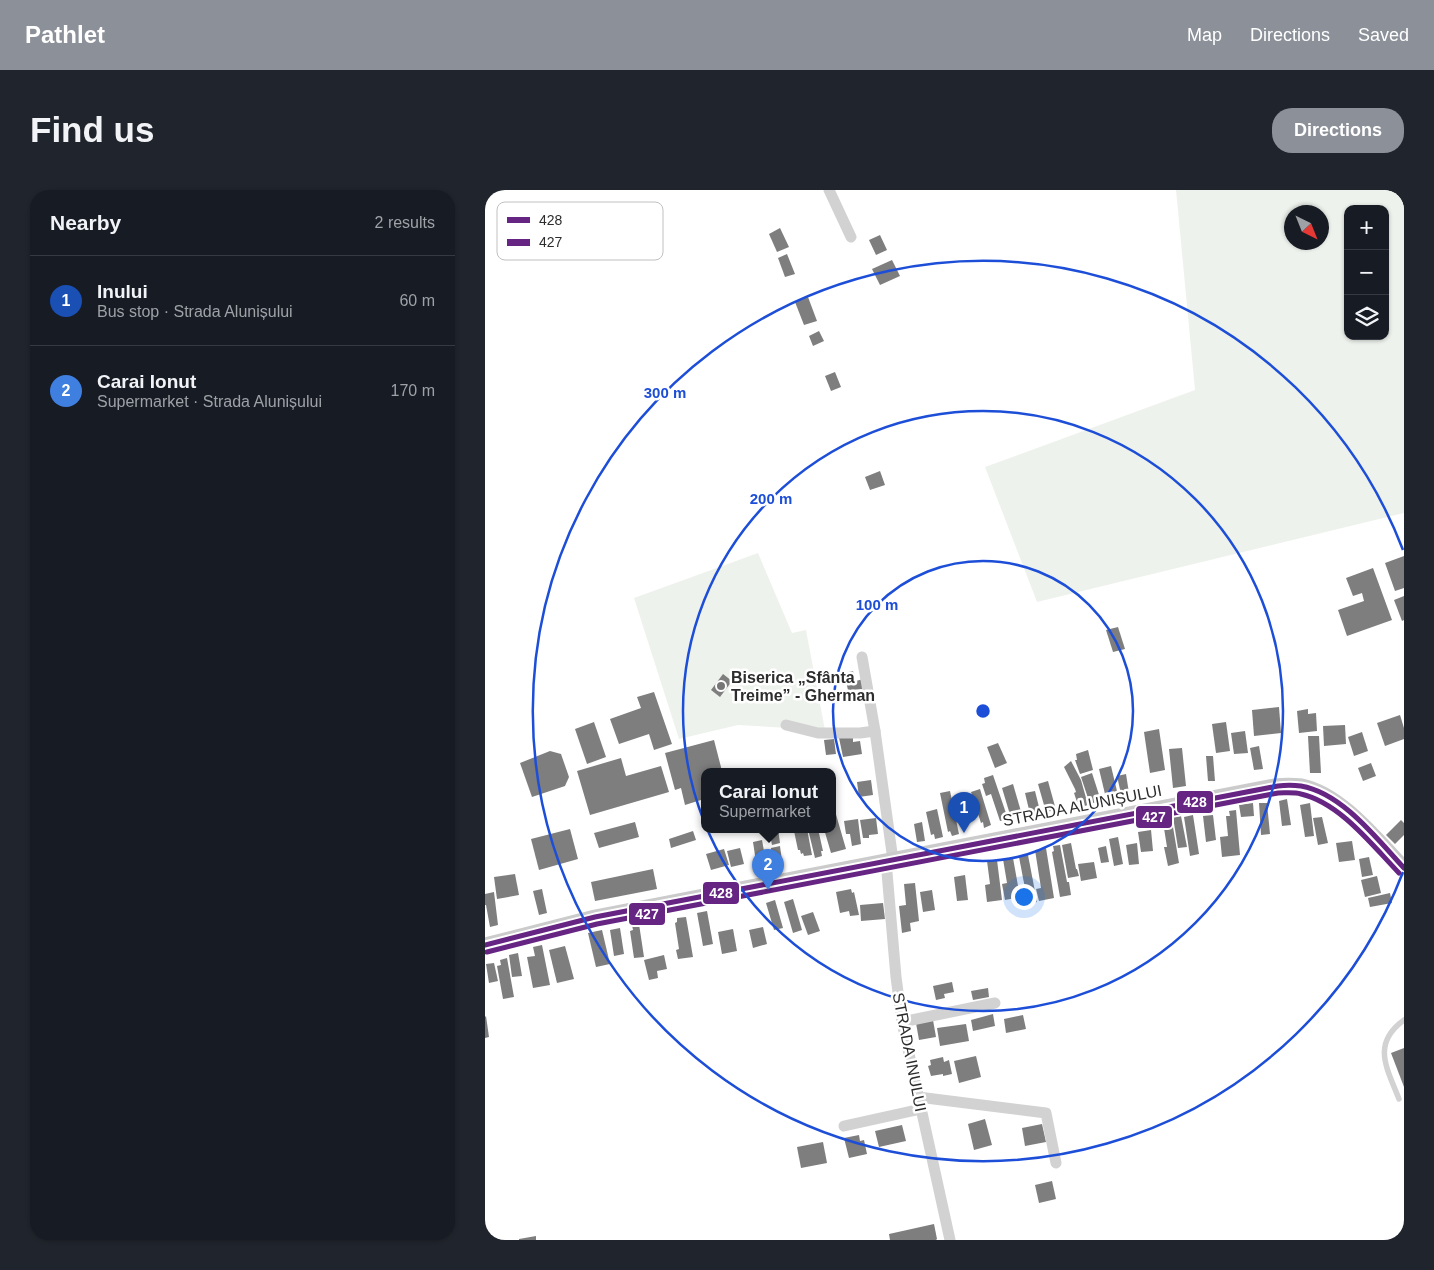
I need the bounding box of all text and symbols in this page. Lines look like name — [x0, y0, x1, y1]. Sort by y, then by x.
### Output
text: Pathlet — [25, 21, 105, 48]
text: Map — [1187, 25, 1222, 45]
text: Directions — [1250, 25, 1330, 45]
text: Saved — [1358, 25, 1409, 45]
button: Directions — [1272, 108, 1404, 153]
text: Find us — [30, 110, 154, 149]
legend — [497, 202, 663, 260]
north arrow — [1284, 205, 1329, 250]
map controls — [1344, 205, 1389, 340]
button: + — [1344, 205, 1389, 250]
text: Nearby — [50, 211, 121, 234]
text: 428 — [539, 212, 563, 228]
text: 2 results — [375, 214, 435, 231]
text: 427 — [539, 234, 563, 250]
button: − — [1344, 250, 1389, 295]
text: Inului — [97, 281, 148, 302]
text: 1 — [62, 292, 70, 309]
text: 60 m — [399, 292, 435, 309]
button: layers — [1344, 295, 1389, 340]
text: Bus stop · Strada Alunișului — [97, 303, 293, 320]
text: Carai Ionut — [97, 371, 196, 392]
text: 2 — [62, 382, 70, 399]
text: 170 m — [391, 382, 435, 399]
text: 300 m — [644, 384, 686, 401]
text: Supermarket · Strada Alunișului — [97, 393, 322, 410]
text: 200 m — [750, 490, 792, 507]
text: 100 m — [856, 596, 898, 613]
place label: Biserica „Sfânta Treime” - Gherman — [731, 669, 875, 704]
marker: Biserica „Sfânta Treime” - Gherman — [715, 680, 727, 692]
centre of rings — [974, 702, 992, 720]
popup — [701, 768, 836, 833]
text: Carai Ionut — [719, 781, 818, 802]
street label: STRADA ALUNIȘULUI — [1001, 782, 1163, 829]
line badge: 428 — [1176, 790, 1214, 814]
pin: 1 — [948, 792, 980, 833]
text: 428 — [1183, 794, 1207, 810]
text: Supermarket — [719, 803, 810, 820]
line badge: 427 — [1135, 805, 1173, 829]
text: 427 — [1142, 809, 1166, 825]
pin: 2 — [752, 849, 784, 890]
line badge: 428 — [702, 881, 740, 905]
your location — [1011, 884, 1037, 910]
text: 428 — [709, 885, 733, 901]
line badge: 427 — [628, 902, 666, 926]
text: 427 — [635, 906, 659, 922]
street label: STRADA INULUI — [890, 991, 929, 1113]

